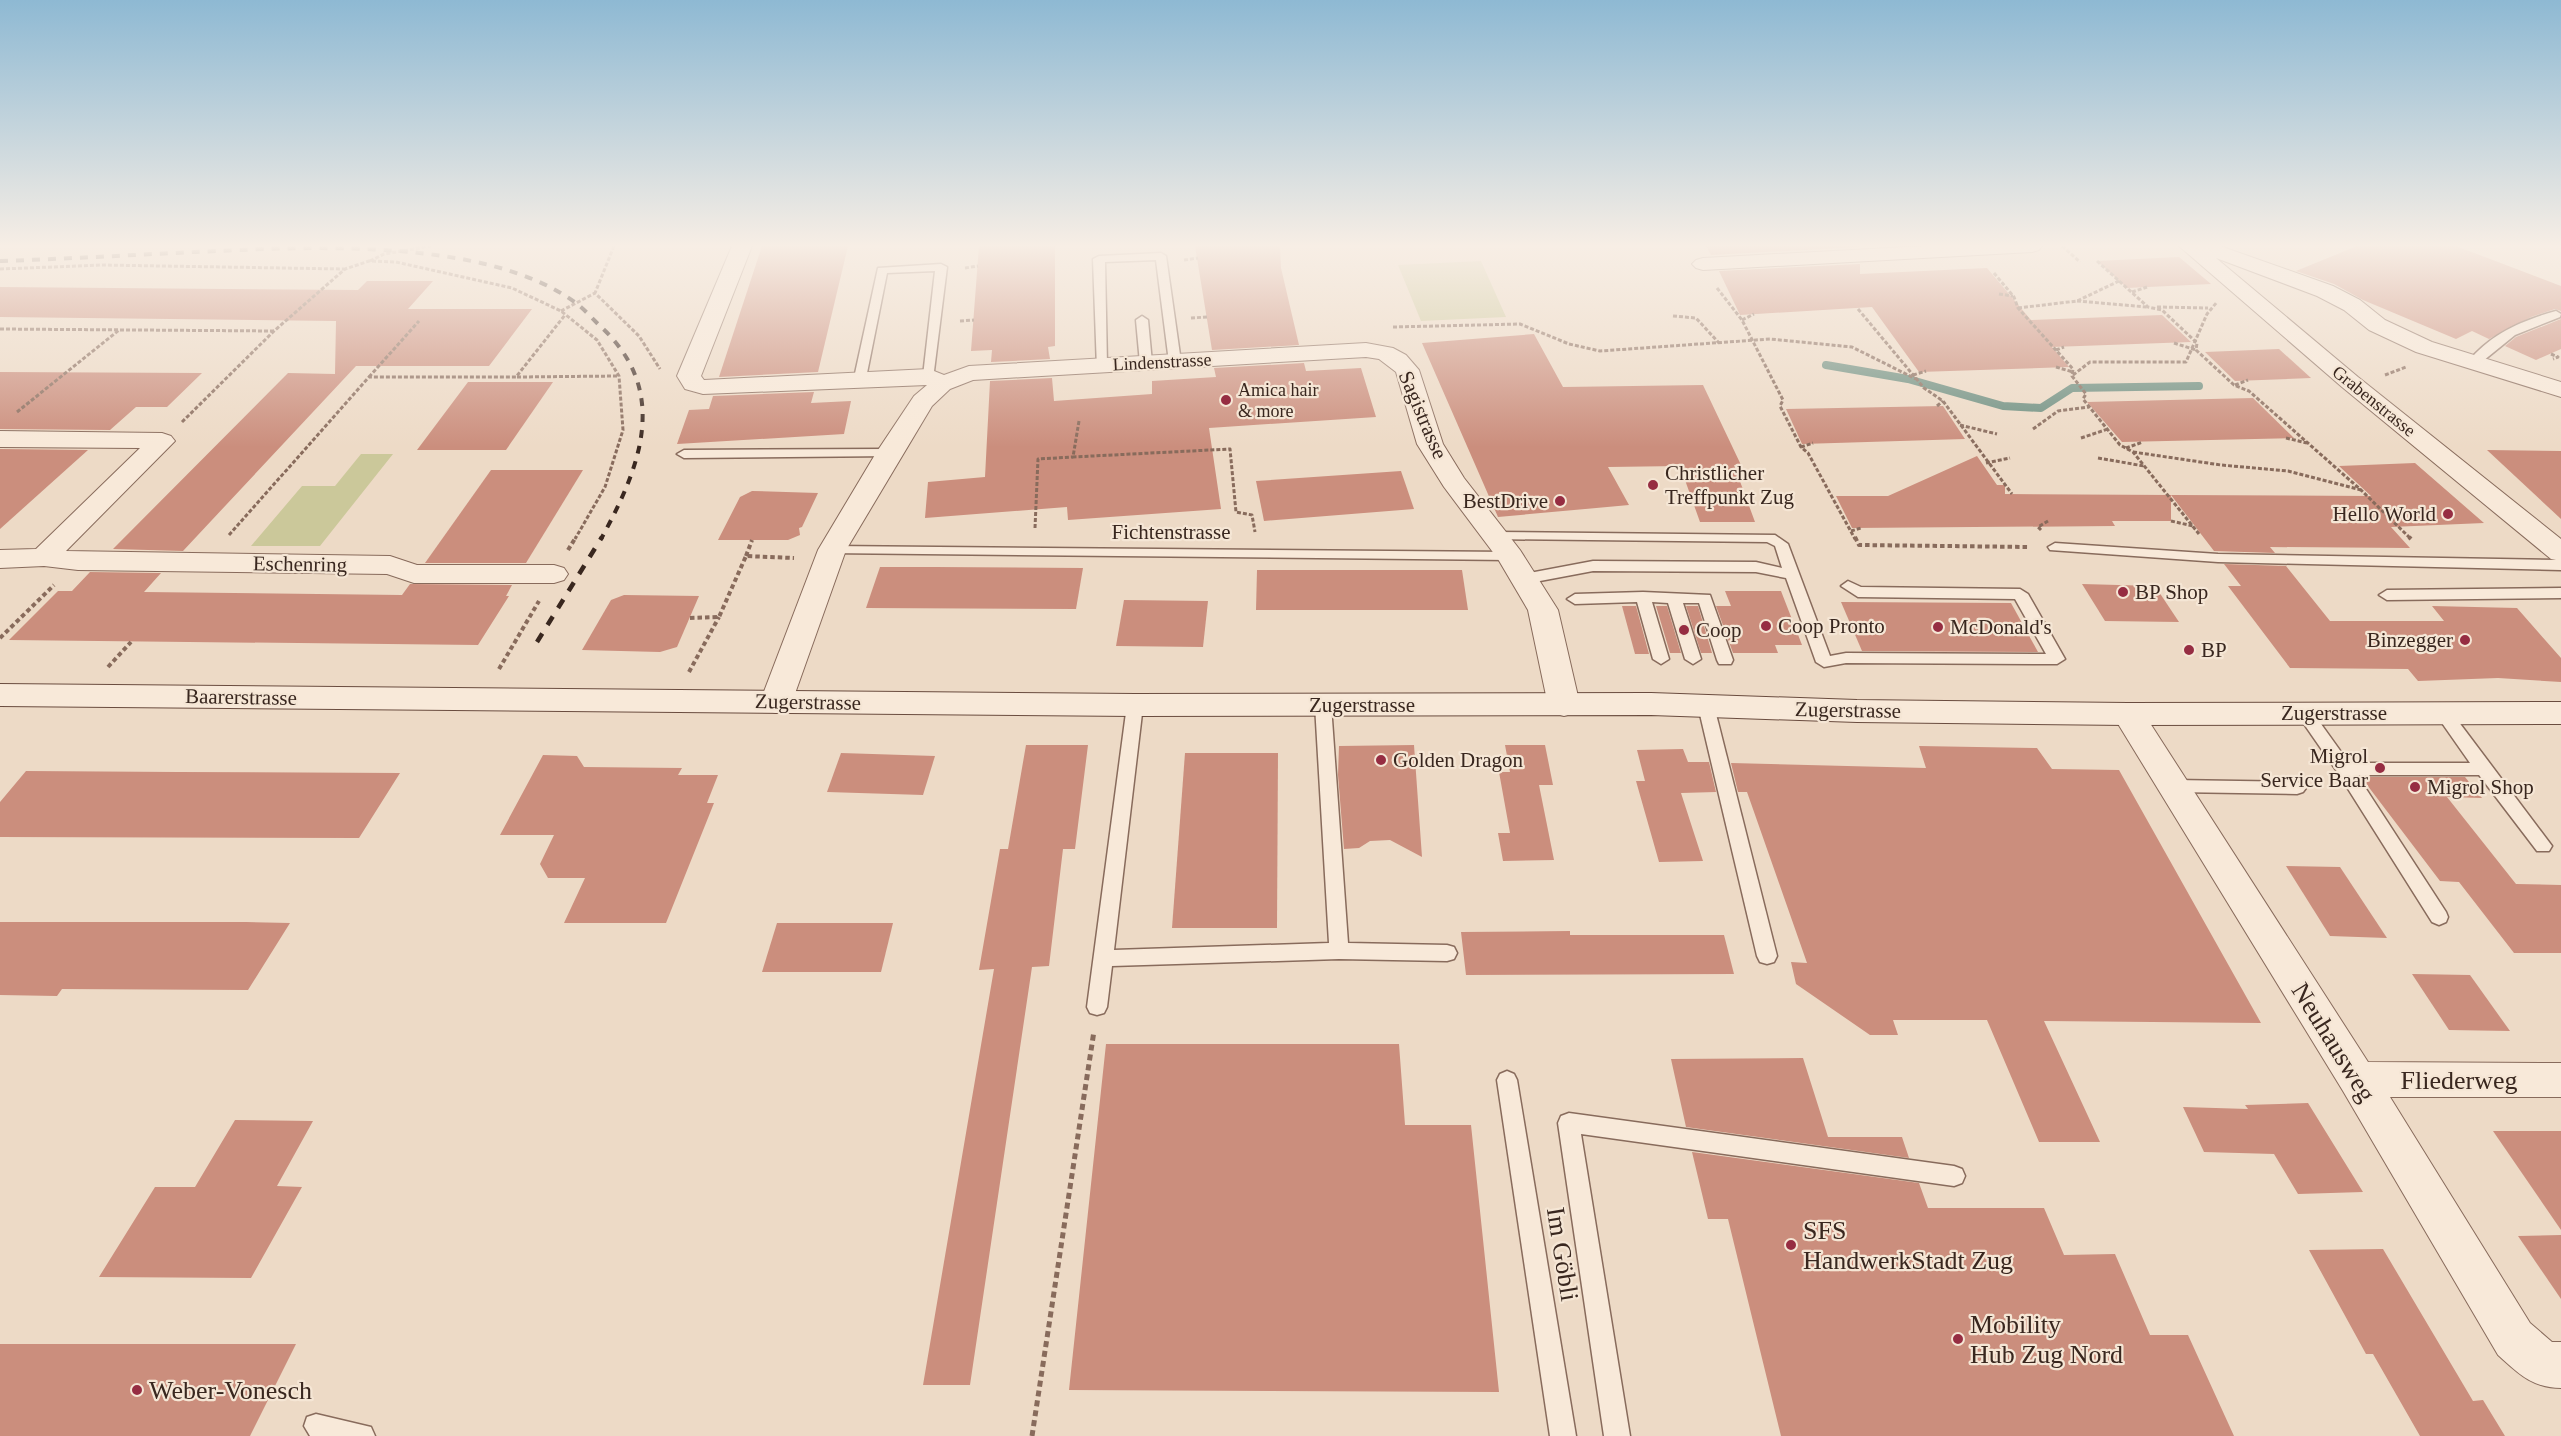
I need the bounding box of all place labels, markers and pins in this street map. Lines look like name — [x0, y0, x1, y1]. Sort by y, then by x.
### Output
place label: Amica hair & more — [1238, 380, 1318, 421]
marker: Amica hair & more — [1219, 393, 1233, 407]
place label: Christlicher Treffpunkt Zug — [1665, 461, 1794, 509]
marker: Christlicher Treffpunkt Zug — [1646, 478, 1660, 492]
place label: BestDrive — [1463, 489, 1548, 513]
marker: BestDrive — [1553, 494, 1567, 508]
place label: Hello World — [2333, 502, 2436, 526]
marker: Hello World — [2441, 507, 2455, 521]
place label: BP Shop — [2135, 580, 2208, 604]
marker: BP Shop — [2116, 585, 2130, 599]
place label: Coop Pronto — [1778, 614, 1885, 638]
place label: McDonald's — [1950, 615, 2052, 639]
place label: Coop — [1696, 618, 1742, 642]
marker: Coop Pronto — [1759, 619, 1773, 633]
marker: McDonald's — [1931, 620, 1945, 634]
marker: Coop — [1677, 623, 1691, 637]
place label: Binzegger — [2367, 628, 2453, 652]
marker: Binzegger — [2458, 633, 2472, 647]
place label: BP — [2201, 638, 2227, 662]
marker: BP — [2182, 643, 2196, 657]
place label: Migrol Service Baar — [2260, 744, 2368, 792]
place label: Golden Dragon — [1393, 748, 1524, 772]
marker: Golden Dragon — [1374, 753, 1388, 767]
marker: Migrol Service Baar — [2373, 761, 2387, 775]
place label: Migrol Shop — [2427, 775, 2534, 799]
marker: Migrol Shop — [2408, 780, 2422, 794]
place label: SFS HandwerkStadt Zug — [1803, 1216, 2013, 1275]
marker: SFS HandwerkStadt Zug — [1784, 1238, 1798, 1252]
place label: Mobility Hub Zug Nord — [1970, 1310, 2123, 1369]
marker: Mobility Hub Zug Nord — [1951, 1332, 1965, 1346]
place label: Weber-Vonesch — [149, 1376, 312, 1405]
marker: Weber-Vonesch — [130, 1383, 144, 1397]

